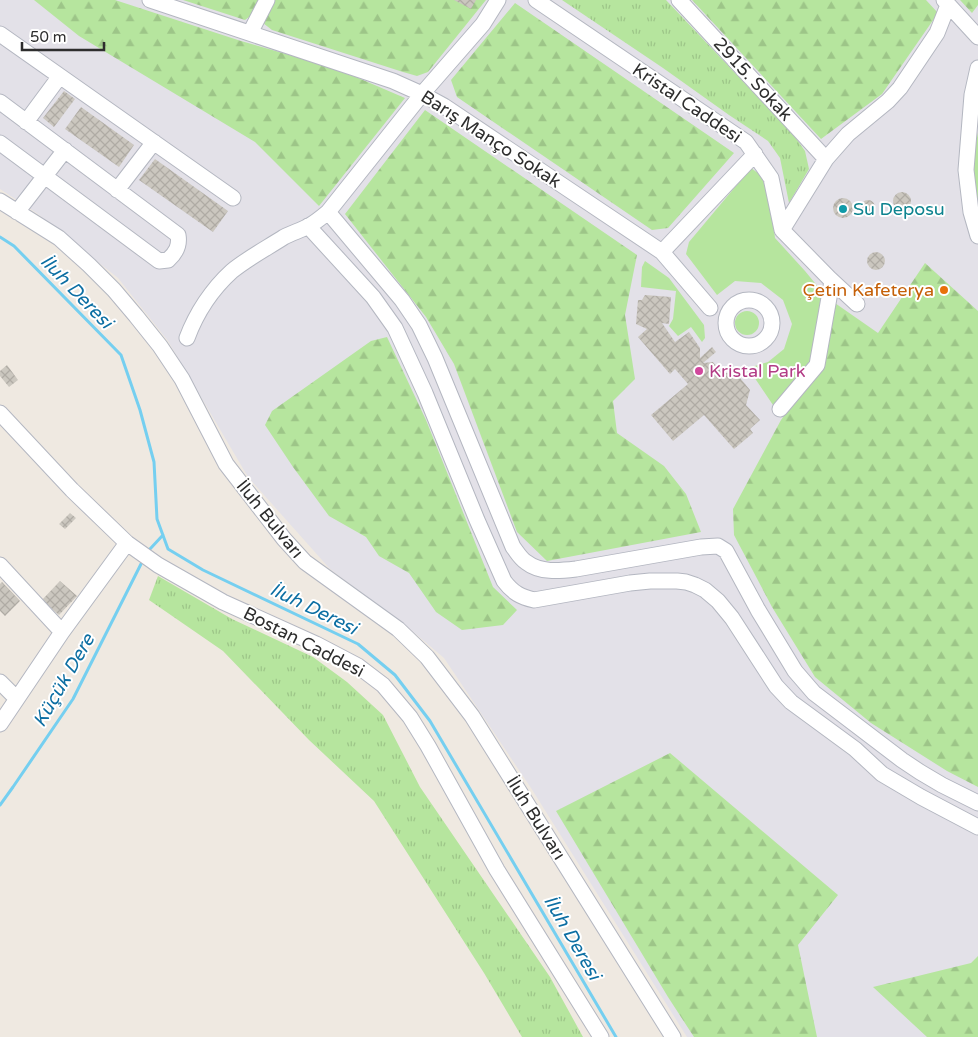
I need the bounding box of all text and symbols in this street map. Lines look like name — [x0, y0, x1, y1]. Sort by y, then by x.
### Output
scale bar — [22, 20, 105, 52]
text: 50 m — [30, 28, 67, 46]
street label: 2915. Sokak — [709, 33, 797, 125]
street label: Kristal Caddesi — [628, 58, 746, 148]
street label: Barış Manço Sokak — [417, 86, 565, 193]
place label: Su Deposu — [853, 198, 945, 220]
marker: Su Deposu — [837, 203, 849, 215]
water label: İluh Deresi — [36, 250, 119, 335]
place label: Çetin Kafeterya — [803, 279, 934, 301]
marker: Çetin Kafeterya — [938, 284, 950, 296]
place label: Kristal Park — [709, 360, 806, 382]
marker: Kristal Park — [693, 365, 705, 377]
street label: İluh Bulvarı — [232, 475, 308, 563]
water label: İluh Deresi — [266, 578, 363, 640]
street label: Bostan Caddesi — [240, 602, 368, 682]
water label: Küçük Dere — [28, 629, 100, 731]
street label: İluh Bulvarı — [502, 772, 570, 864]
water label: İluh Deresi — [539, 891, 606, 986]

